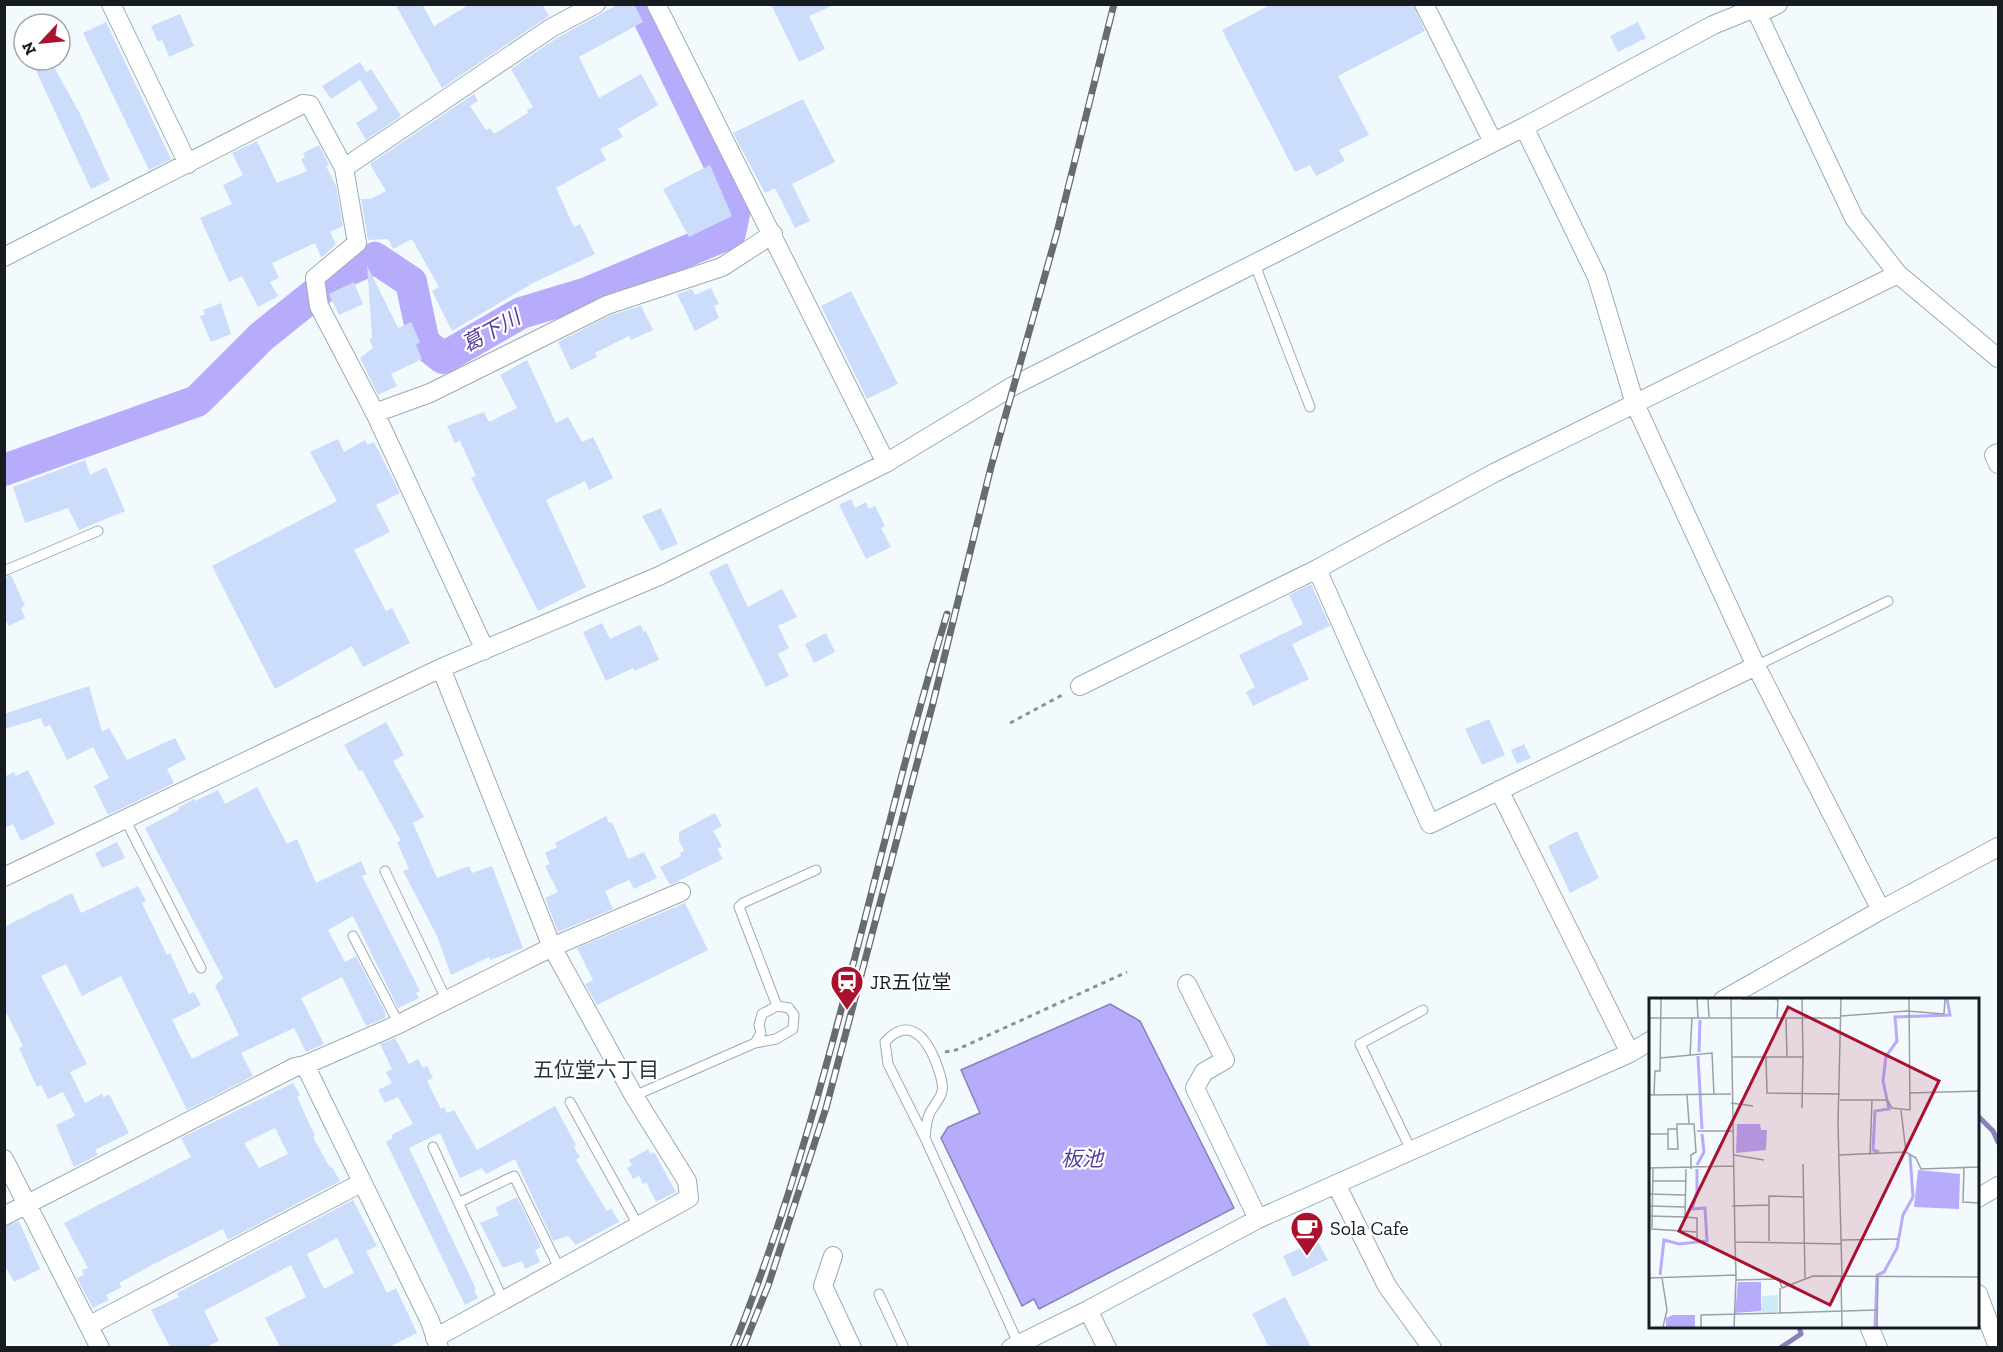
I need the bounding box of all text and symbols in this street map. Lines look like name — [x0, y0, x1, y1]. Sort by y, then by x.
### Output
north arrow — [12, 12, 72, 72]
text: N — [18, 39, 40, 58]
water label: 葛下川 — [457, 303, 526, 357]
station icon: JR五位堂 — [829, 964, 865, 1011]
place label: JR五位堂 — [870, 970, 951, 994]
inset map — [1649, 998, 1979, 1328]
district label: 五位堂六丁目 — [533, 1057, 659, 1082]
water label: 板池 — [1061, 1146, 1105, 1171]
cafe icon: Sola Cafe — [1289, 1210, 1325, 1257]
place label: Sola Cafe — [1330, 1216, 1409, 1240]

